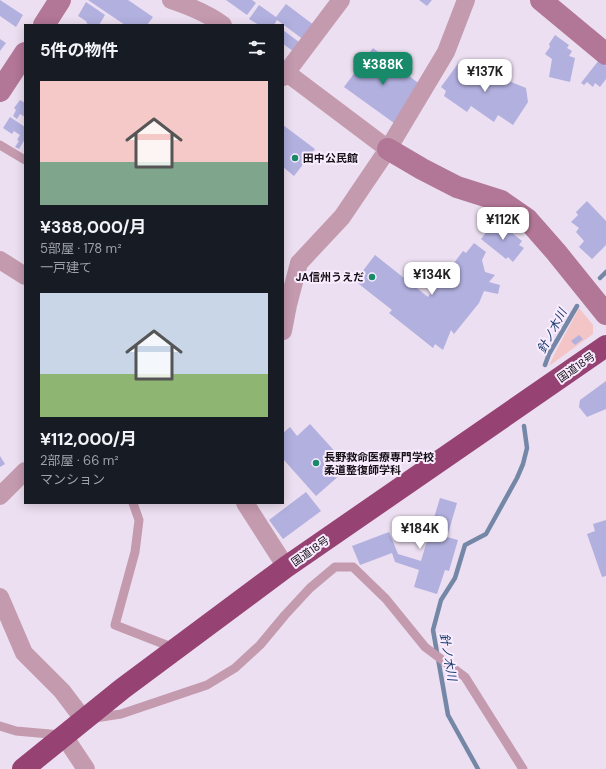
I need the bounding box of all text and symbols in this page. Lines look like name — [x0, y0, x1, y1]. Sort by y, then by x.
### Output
icon: filters — [246, 37, 268, 59]
text: 5件の物件 — [40, 39, 119, 61]
pin: ¥388K — [355, 52, 411, 86]
text: ¥388K — [362, 56, 404, 73]
pin: ¥137K — [457, 59, 513, 93]
text: ¥137K — [467, 63, 503, 80]
icon: home — [118, 107, 190, 179]
place label: 田中公民館 — [303, 151, 358, 165]
marker: 田中公民館 — [290, 153, 300, 163]
pin: ¥112K — [475, 207, 531, 241]
text: ¥112K — [486, 211, 520, 228]
text: ¥388,000/月 — [40, 216, 147, 238]
text: 5部屋 · 178 m² — [40, 240, 121, 257]
text: 一戸建て — [40, 259, 92, 276]
pin: ¥134K — [404, 262, 460, 296]
text: ¥134K — [413, 266, 451, 283]
place label: JA信州うえだ — [296, 270, 364, 284]
marker: JA信州うえだ — [367, 272, 377, 282]
water label: 針ノ木川 — [534, 304, 571, 356]
icon: home — [118, 319, 190, 391]
street label: 国道18号 — [554, 349, 598, 385]
text: ¥112,000/月 — [40, 428, 137, 450]
place label: 長野救命医療専門学校 柔道整復師学科 — [324, 450, 434, 477]
text: 2部屋 · 66 m² — [40, 452, 119, 469]
marker: 長野救命医療専門学校 柔道整復師学科 — [311, 458, 321, 468]
text: マンション — [40, 471, 105, 488]
pin: ¥184K — [392, 516, 448, 550]
text: ¥184K — [401, 520, 439, 537]
street label: 国道18号 — [288, 533, 332, 569]
water label: 針ノ木川 — [436, 632, 460, 684]

